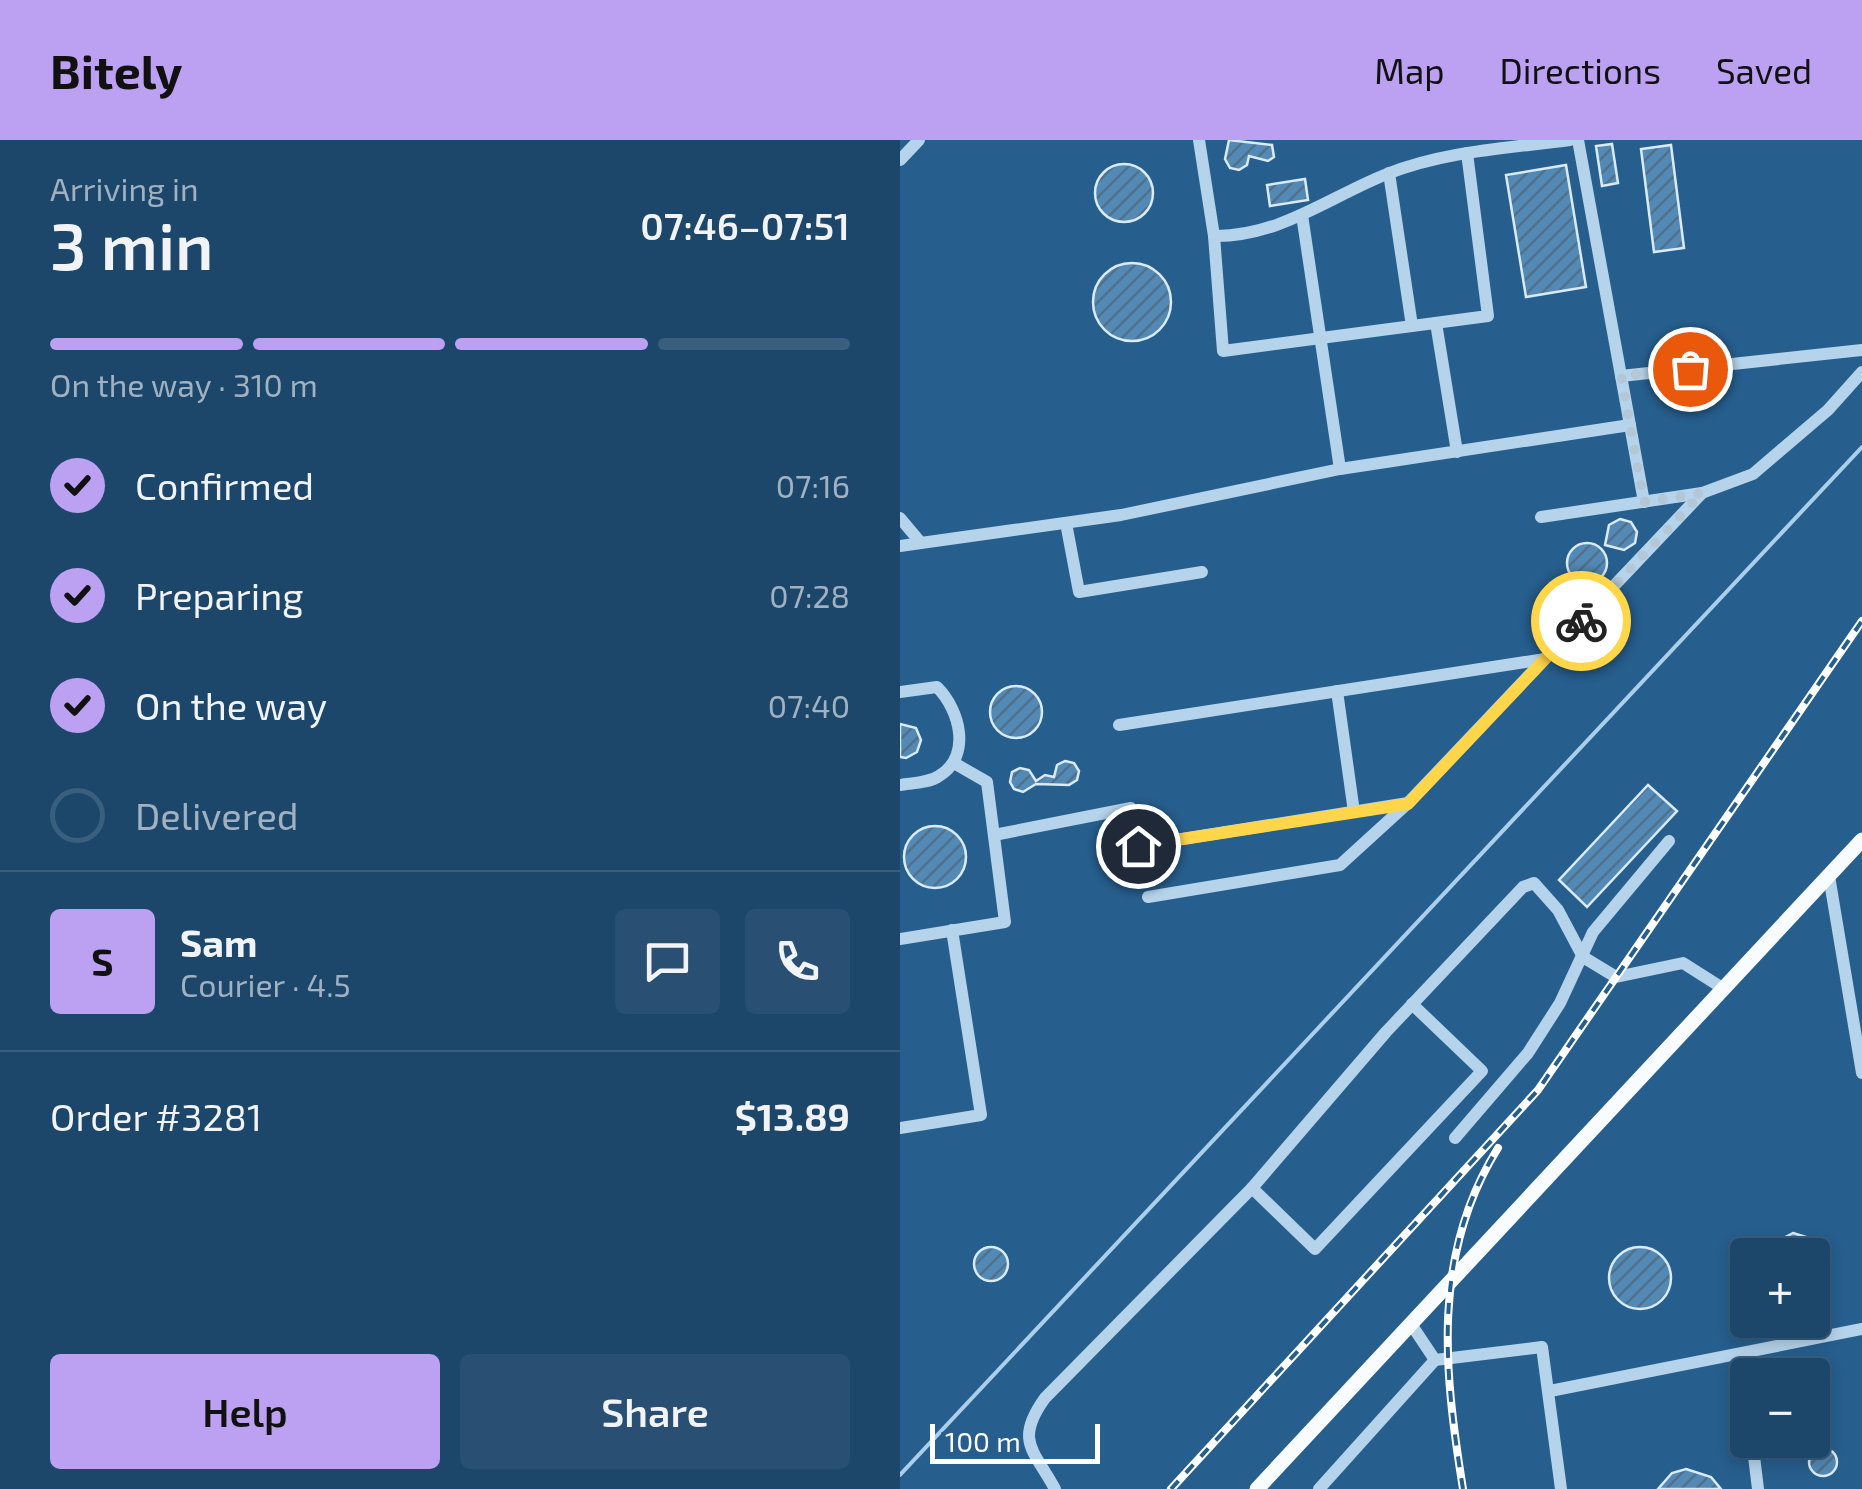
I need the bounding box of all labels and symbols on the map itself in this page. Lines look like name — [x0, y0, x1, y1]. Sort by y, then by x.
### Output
pin — [1648, 327, 1733, 412]
courier — [1531, 571, 1631, 671]
pin — [1096, 804, 1181, 889]
scale bar — [930, 1419, 1100, 1464]

